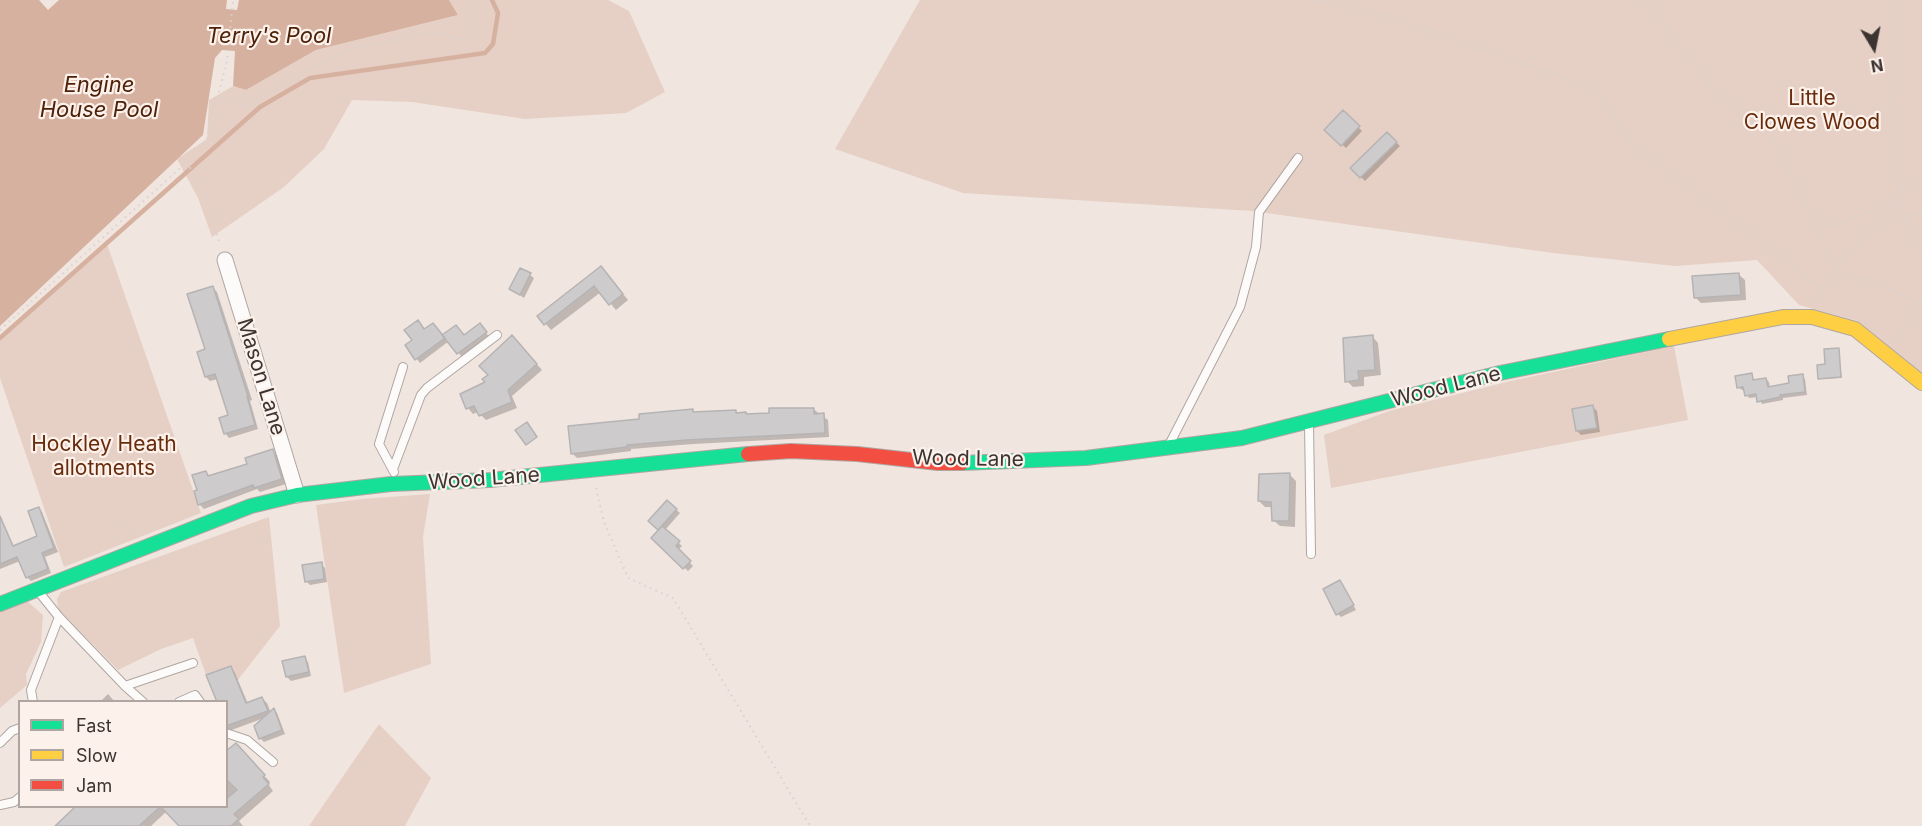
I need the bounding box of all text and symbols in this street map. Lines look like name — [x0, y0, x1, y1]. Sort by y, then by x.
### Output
north arrow — [1844, 18, 1904, 78]
water label: Terry's Pool — [207, 23, 331, 49]
text: N — [1869, 55, 1885, 77]
water label: Engine House Pool — [40, 72, 158, 124]
park label: Little Clowes Wood — [1744, 86, 1880, 136]
street label: Mason Lane — [231, 315, 291, 439]
street label: Wood Lane — [1389, 361, 1503, 413]
park label: Hockley Heath allotments — [31, 432, 177, 482]
street label: Wood Lane — [912, 445, 1024, 473]
street label: Wood Lane — [427, 463, 541, 495]
legend — [18, 700, 228, 808]
text: Fast — [76, 715, 112, 736]
text: Slow — [76, 745, 117, 766]
text: Jam — [76, 775, 112, 796]

